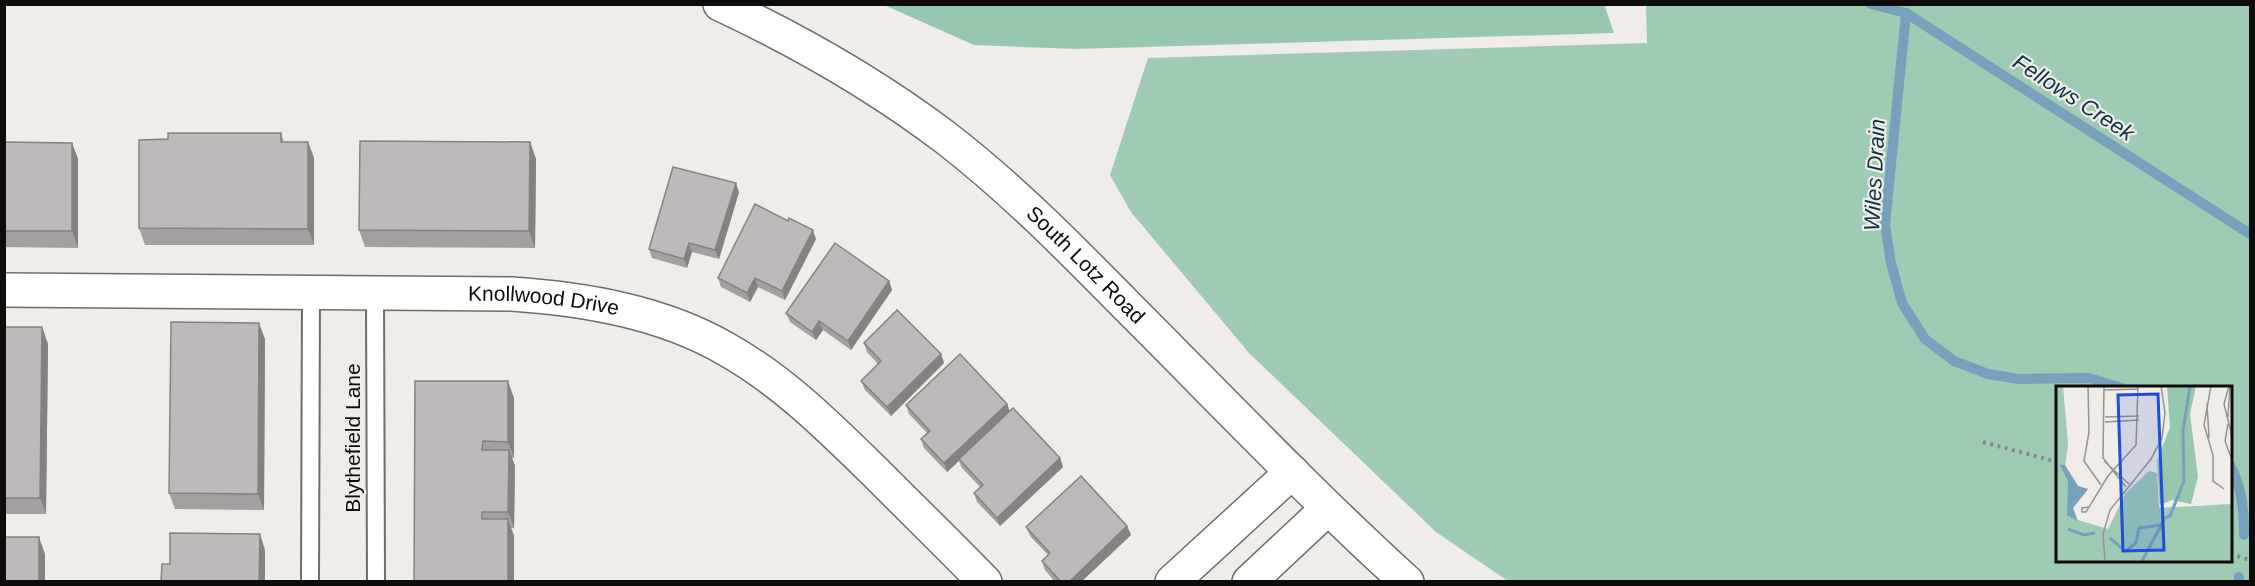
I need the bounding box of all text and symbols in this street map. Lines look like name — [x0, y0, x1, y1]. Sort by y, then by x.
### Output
water label: Fellows Creek — [2008, 49, 2140, 146]
water label: Wiles Drain — [1859, 118, 1890, 232]
street label: South Lotz Road — [1022, 201, 1150, 328]
street label: Knollwood Drive — [468, 282, 621, 319]
street label: Blythefield Lane — [341, 363, 364, 513]
inset map — [2056, 386, 2231, 562]

